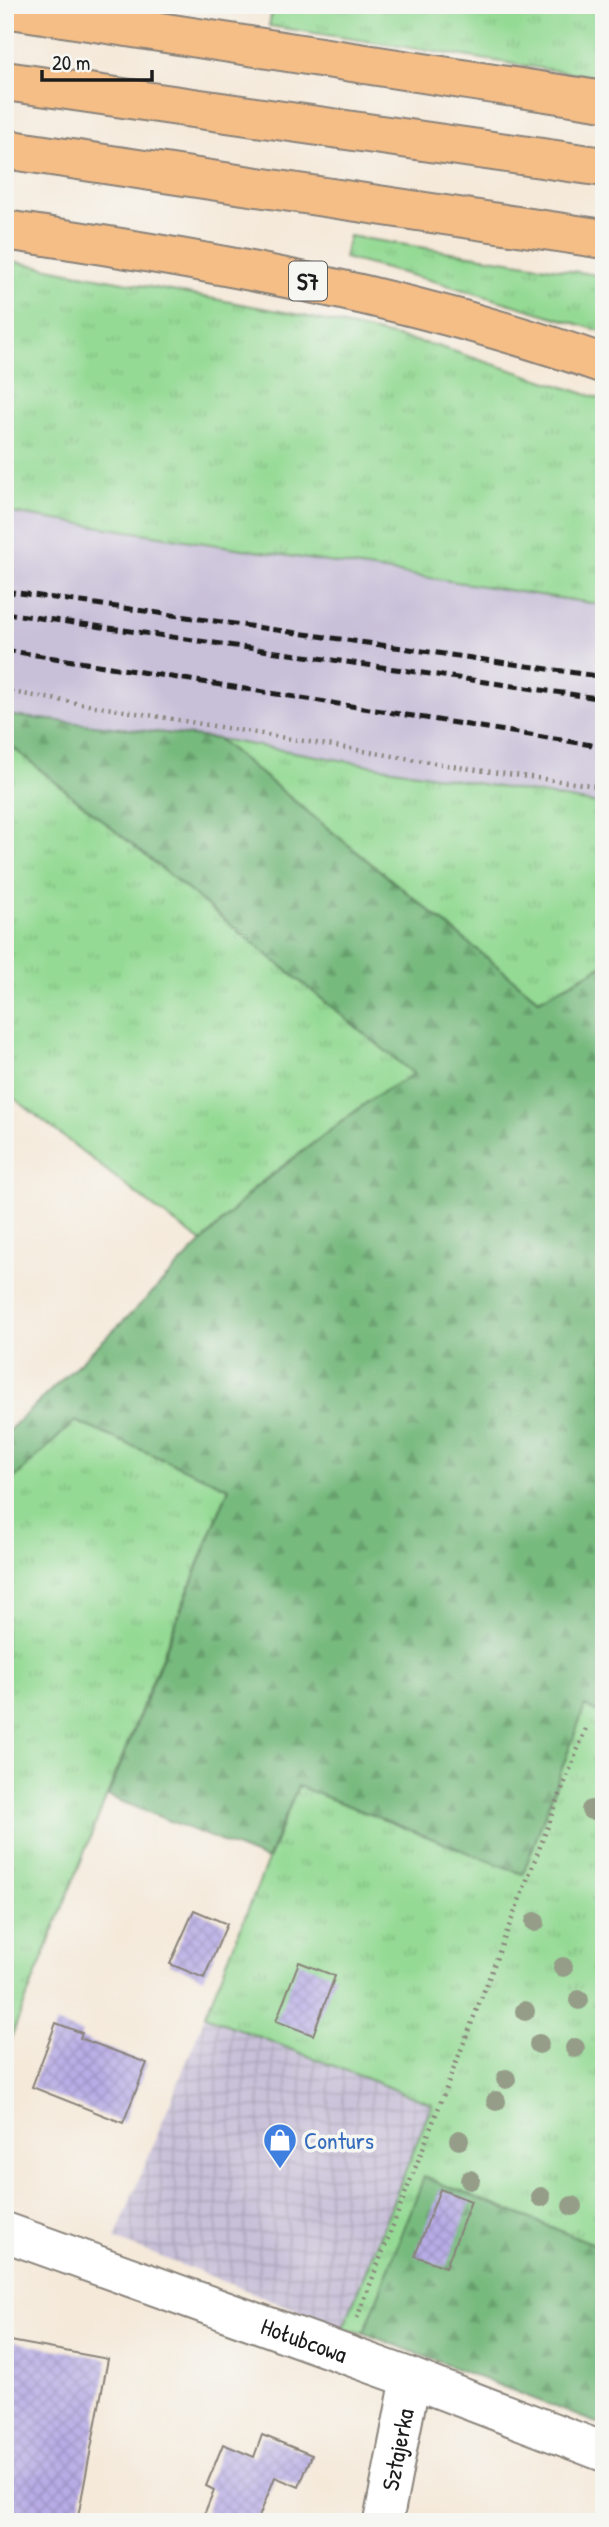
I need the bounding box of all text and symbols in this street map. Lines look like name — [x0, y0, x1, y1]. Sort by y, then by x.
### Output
scale bar — [42, 38, 152, 82]
text: 20 m — [52, 48, 90, 77]
road number: S7 — [289, 262, 327, 300]
shop icon: Conturs — [261, 2121, 299, 2170]
place label: Conturs — [304, 2124, 374, 2156]
street label: Hołubcowa — [257, 2309, 352, 2370]
street label: Sztajerka — [374, 2406, 421, 2493]

